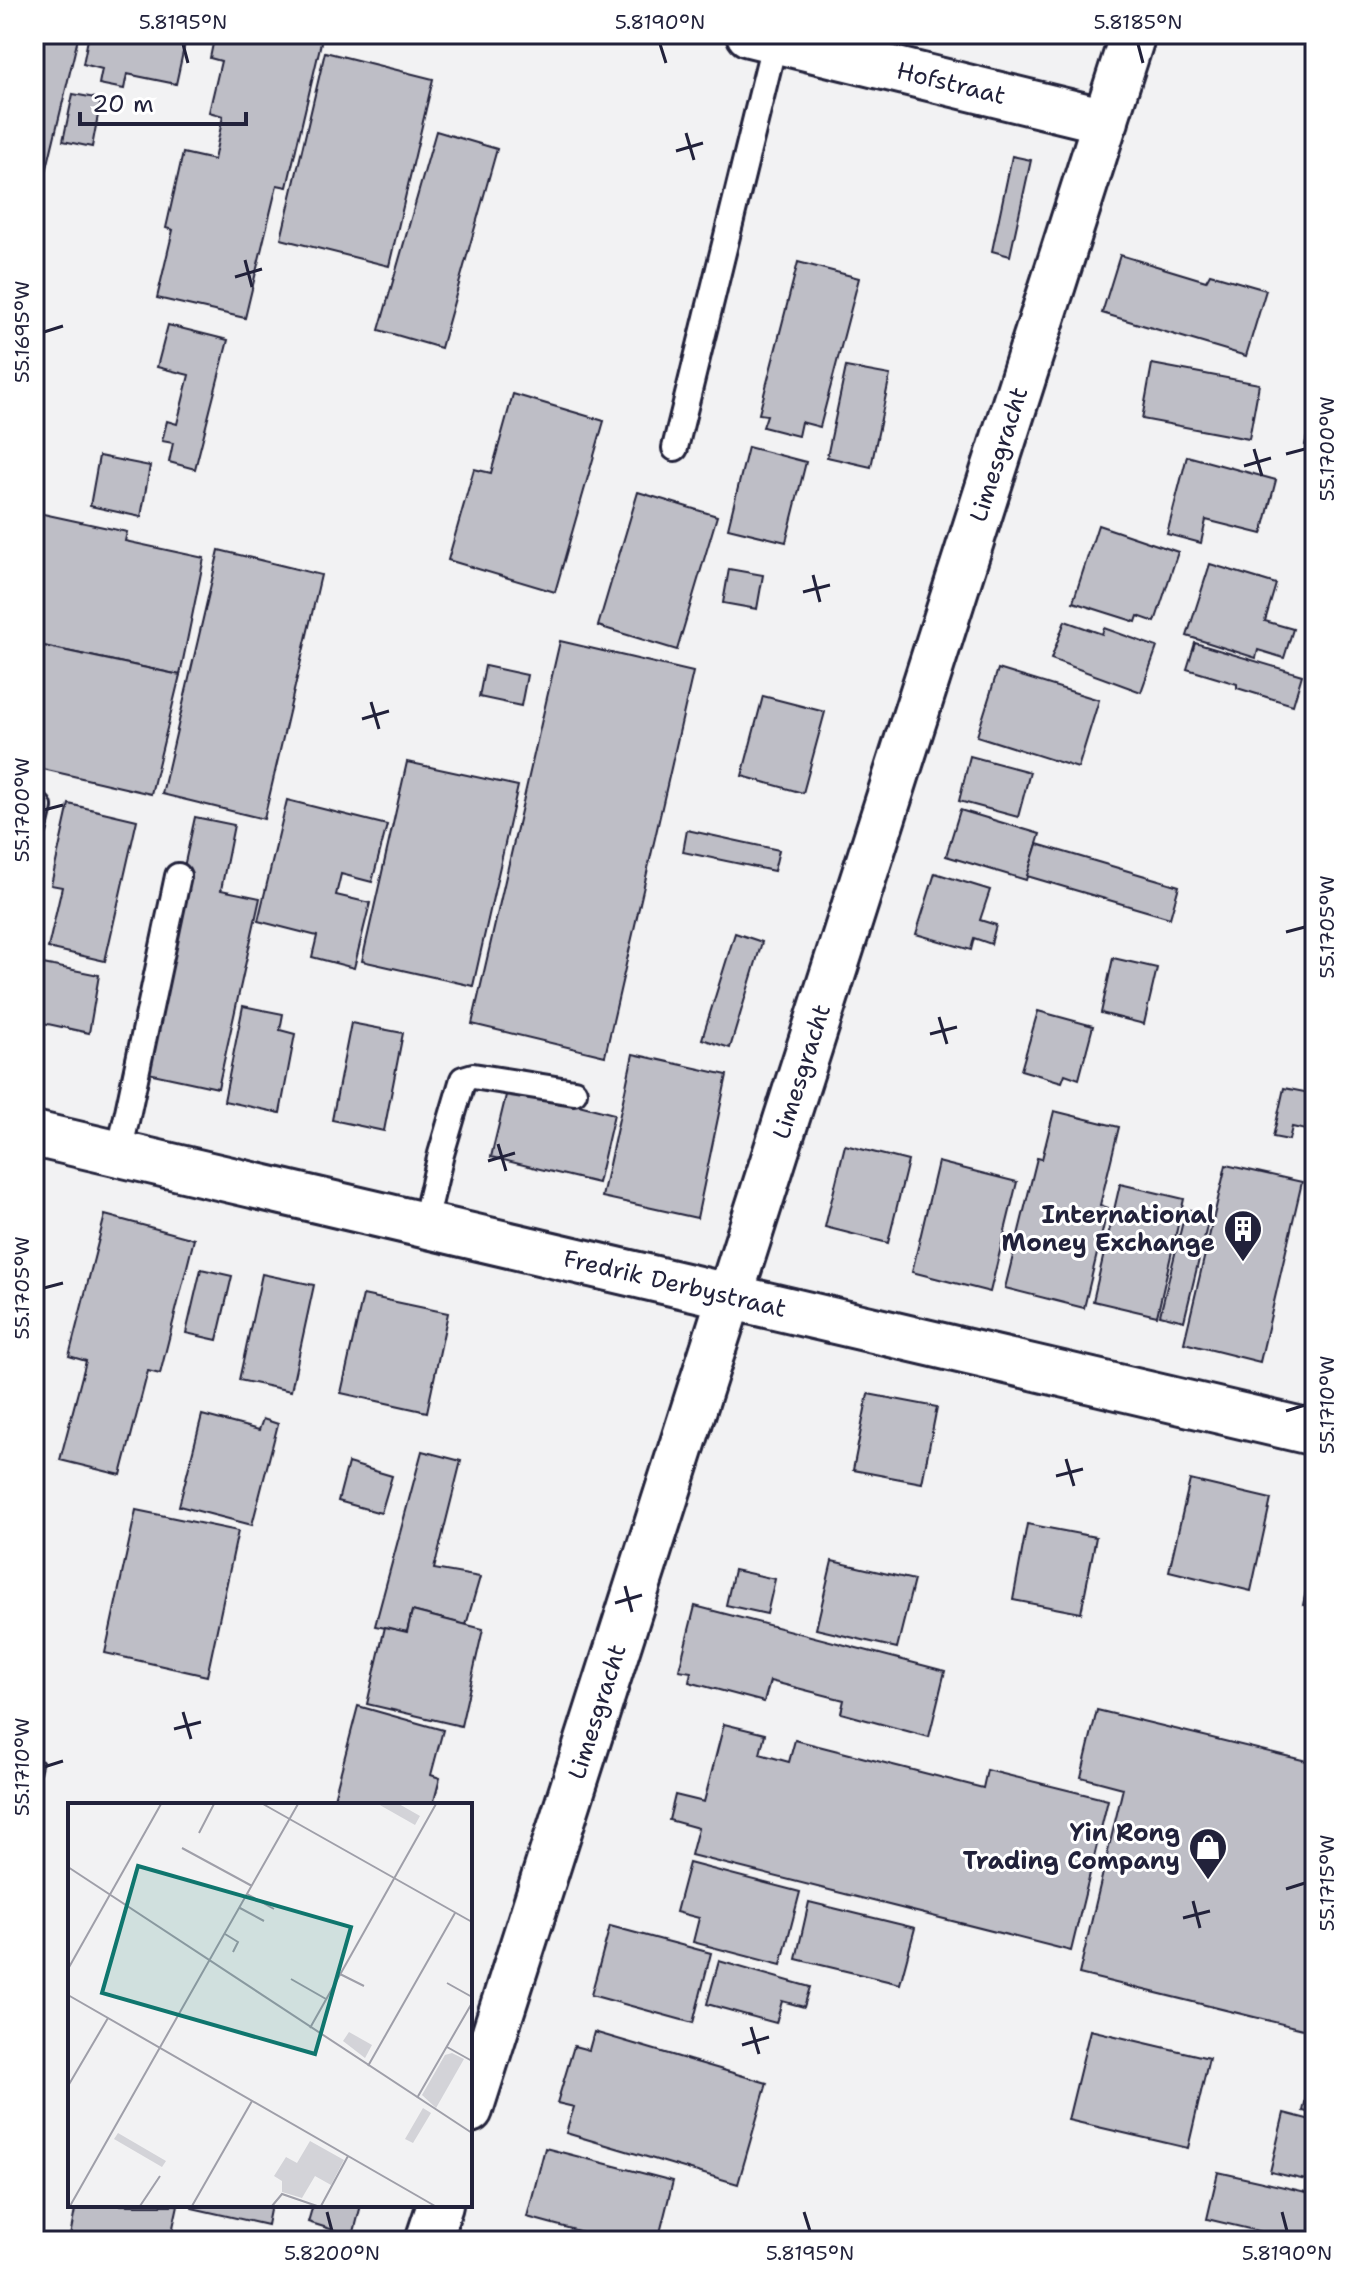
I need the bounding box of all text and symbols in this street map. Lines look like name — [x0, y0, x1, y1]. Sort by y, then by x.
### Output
text: 5.8195°N — [139, 9, 227, 35]
text: 5.8190°N — [615, 9, 705, 35]
text: 5.8185°N — [1094, 9, 1182, 35]
street label: Hofstraat — [893, 55, 1009, 112]
scale bar — [80, 76, 246, 126]
text: 20 m — [92, 88, 154, 120]
text: 55.1695°W — [9, 281, 35, 383]
street label: Limesgracht — [962, 383, 1035, 526]
text: 55.1700°W — [1314, 396, 1340, 502]
text: 55.1700°W — [9, 757, 35, 863]
text: 55.1705°W — [1314, 875, 1340, 979]
street label: Limesgracht — [765, 1000, 838, 1143]
place label: International Money Exchange — [1002, 1199, 1215, 1259]
building icon: International Money Exchange — [1222, 1208, 1264, 1263]
text: 55.1705°W — [9, 1236, 35, 1340]
street label: Fredrik Derbystraat — [560, 1242, 789, 1325]
text: 55.1710°W — [1314, 1356, 1340, 1454]
street label: Limesgracht — [561, 1640, 634, 1783]
text: 55.1710°W — [9, 1718, 35, 1816]
inset map — [68, 1803, 472, 2207]
place label: Yin Rong Trading Company — [963, 1817, 1180, 1877]
shop icon: Yin Rong Trading Company — [1187, 1826, 1229, 1881]
text: 55.1715°W — [1314, 1834, 1340, 1932]
text: 5.8200°N — [284, 2240, 380, 2266]
text: 5.8195°N — [766, 2240, 854, 2266]
text: 5.8190°N — [1242, 2240, 1332, 2266]

